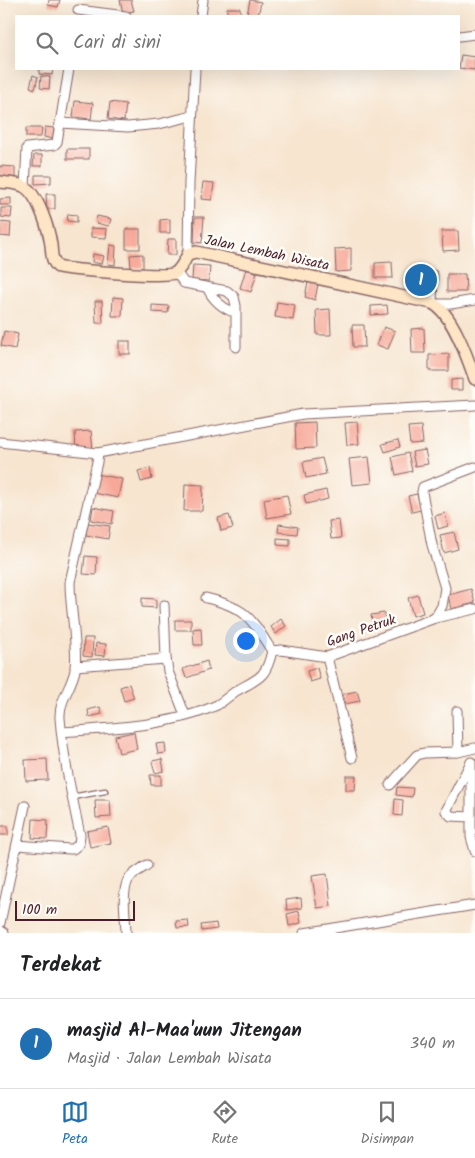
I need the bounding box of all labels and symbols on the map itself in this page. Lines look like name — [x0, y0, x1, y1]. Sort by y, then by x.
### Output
street label: Jalan Lembah Wisata — [202, 229, 331, 277]
pin: 1 — [405, 261, 437, 299]
street label: Gang Petruk — [324, 609, 399, 653]
your location — [233, 628, 259, 654]
scale bar — [15, 898, 135, 921]

